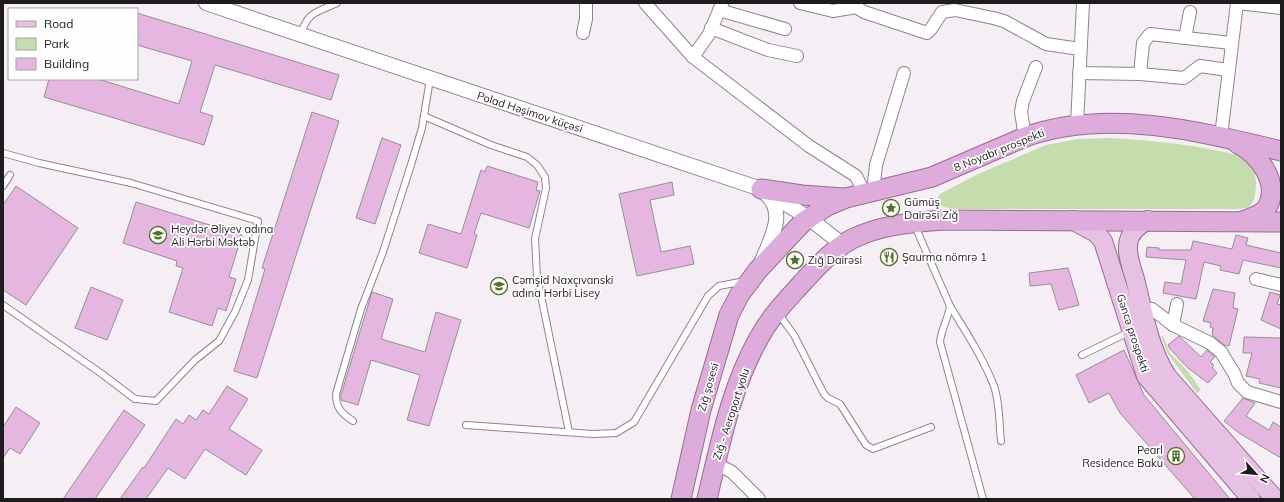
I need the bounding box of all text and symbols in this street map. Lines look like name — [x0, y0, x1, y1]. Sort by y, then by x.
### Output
legend — [8, 8, 138, 80]
text: Road — [44, 16, 73, 31]
text: Park — [44, 36, 70, 51]
text: Building — [44, 56, 89, 71]
street label: Polad Həşimov küçəsi — [475, 88, 585, 136]
street label: 8 Noyabr prospekti — [952, 125, 1046, 175]
place label: Gümüş Dairəsi Zığ — [904, 195, 958, 222]
place icon: Gümüş Dairəsi Zığ — [881, 198, 901, 218]
place label: Heydər Əliyev adına Ali Hərbi Məktəb — [171, 222, 273, 249]
school or university icon: Heydər Əliyev adına Ali Hərbi Məktəb — [148, 225, 168, 245]
restaurant icon: Şaurma nömrә 1 — [879, 247, 899, 267]
place icon: Zığ Dairəsi — [785, 250, 805, 270]
place label: Şaurma nömrә 1 — [902, 250, 987, 264]
place label: Zığ Dairəsi — [808, 253, 862, 267]
place label: Cəmşid Naxçıvanski adına Hərbi Lisey — [512, 273, 613, 300]
school or university icon: Cəmşid Naxçıvanski adına Hərbi Lisey — [489, 276, 509, 296]
street label: Gəncə prospekti — [1114, 292, 1152, 374]
street label: Zığ şosesi — [694, 361, 722, 413]
street label: Zığ - Aeroport yolu — [710, 366, 752, 462]
place label: Pearl Residence Baku — [1082, 443, 1163, 470]
building icon: Pearl Residence Baku — [1166, 446, 1186, 466]
north arrow — [1236, 454, 1276, 494]
text: N — [1257, 472, 1273, 485]

